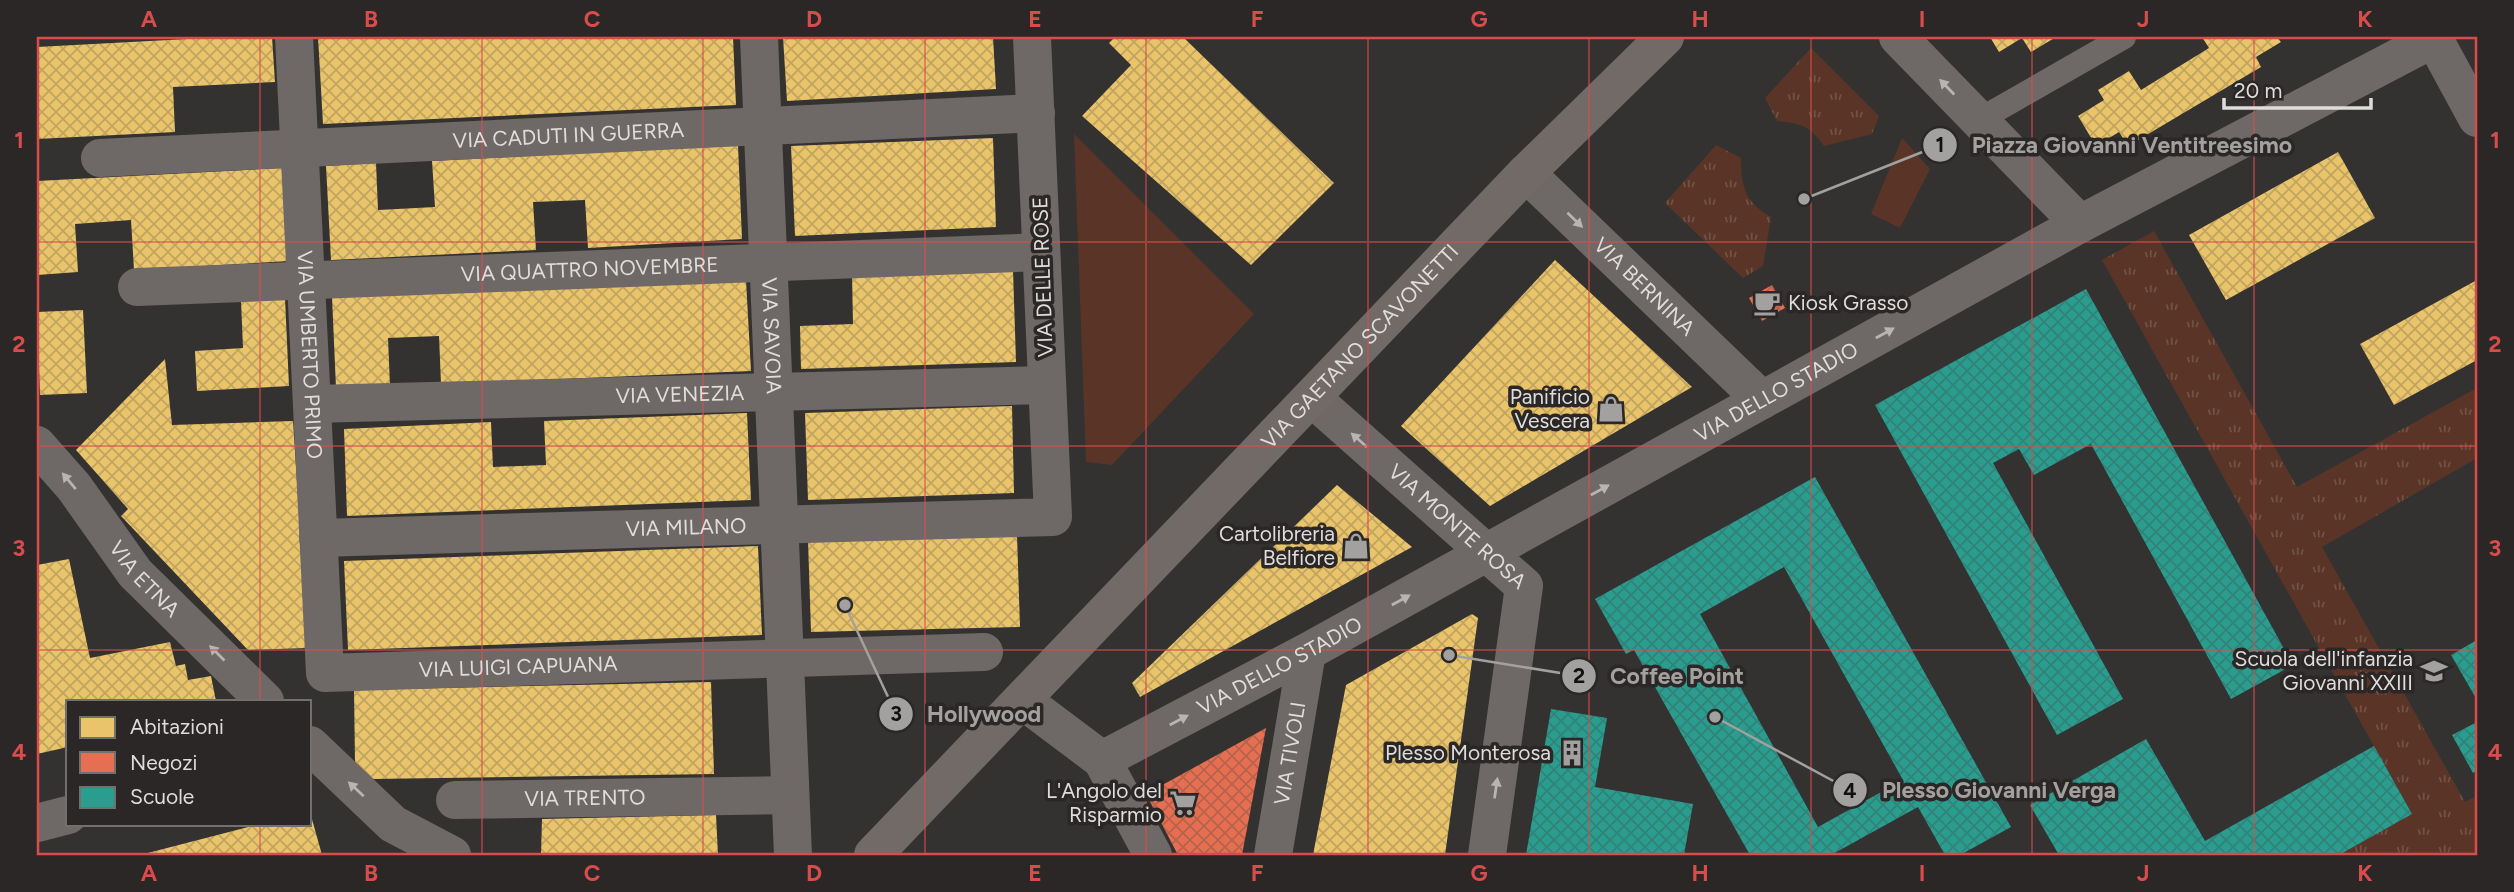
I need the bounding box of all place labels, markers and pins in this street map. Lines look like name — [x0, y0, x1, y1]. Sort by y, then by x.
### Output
callout: Piazza Giovanni Ventitreesimo — [1922, 123, 2306, 167]
cafe icon: Kiosk Grasso — [1752, 288, 1782, 318]
place label: Kiosk Grasso — [1788, 290, 1909, 315]
place label: Panificio Vescera — [1510, 384, 1590, 433]
shop icon: Panificio Vescera — [1596, 394, 1626, 424]
place label: Cartolibreria Belfiore — [1219, 521, 1335, 570]
shop icon: Cartolibreria Belfiore — [1341, 531, 1371, 561]
place label: Scuola dell'infanzia Giovanni XXIII — [2235, 646, 2413, 695]
callout: Coffee Point — [1561, 654, 1758, 698]
school or university icon: Scuola dell'infanzia Giovanni XXIII — [2419, 656, 2449, 686]
callout: Hollywood — [878, 692, 1055, 736]
building icon: Plesso Monterosa — [1557, 738, 1587, 768]
place label: Plesso Monterosa — [1385, 740, 1551, 765]
callout: Plesso Giovanni Verga — [1833, 768, 2130, 812]
place label: L'Angolo del Risparmio — [1046, 778, 1162, 827]
supermarket icon: L'Angolo del Risparmio — [1168, 788, 1198, 818]

